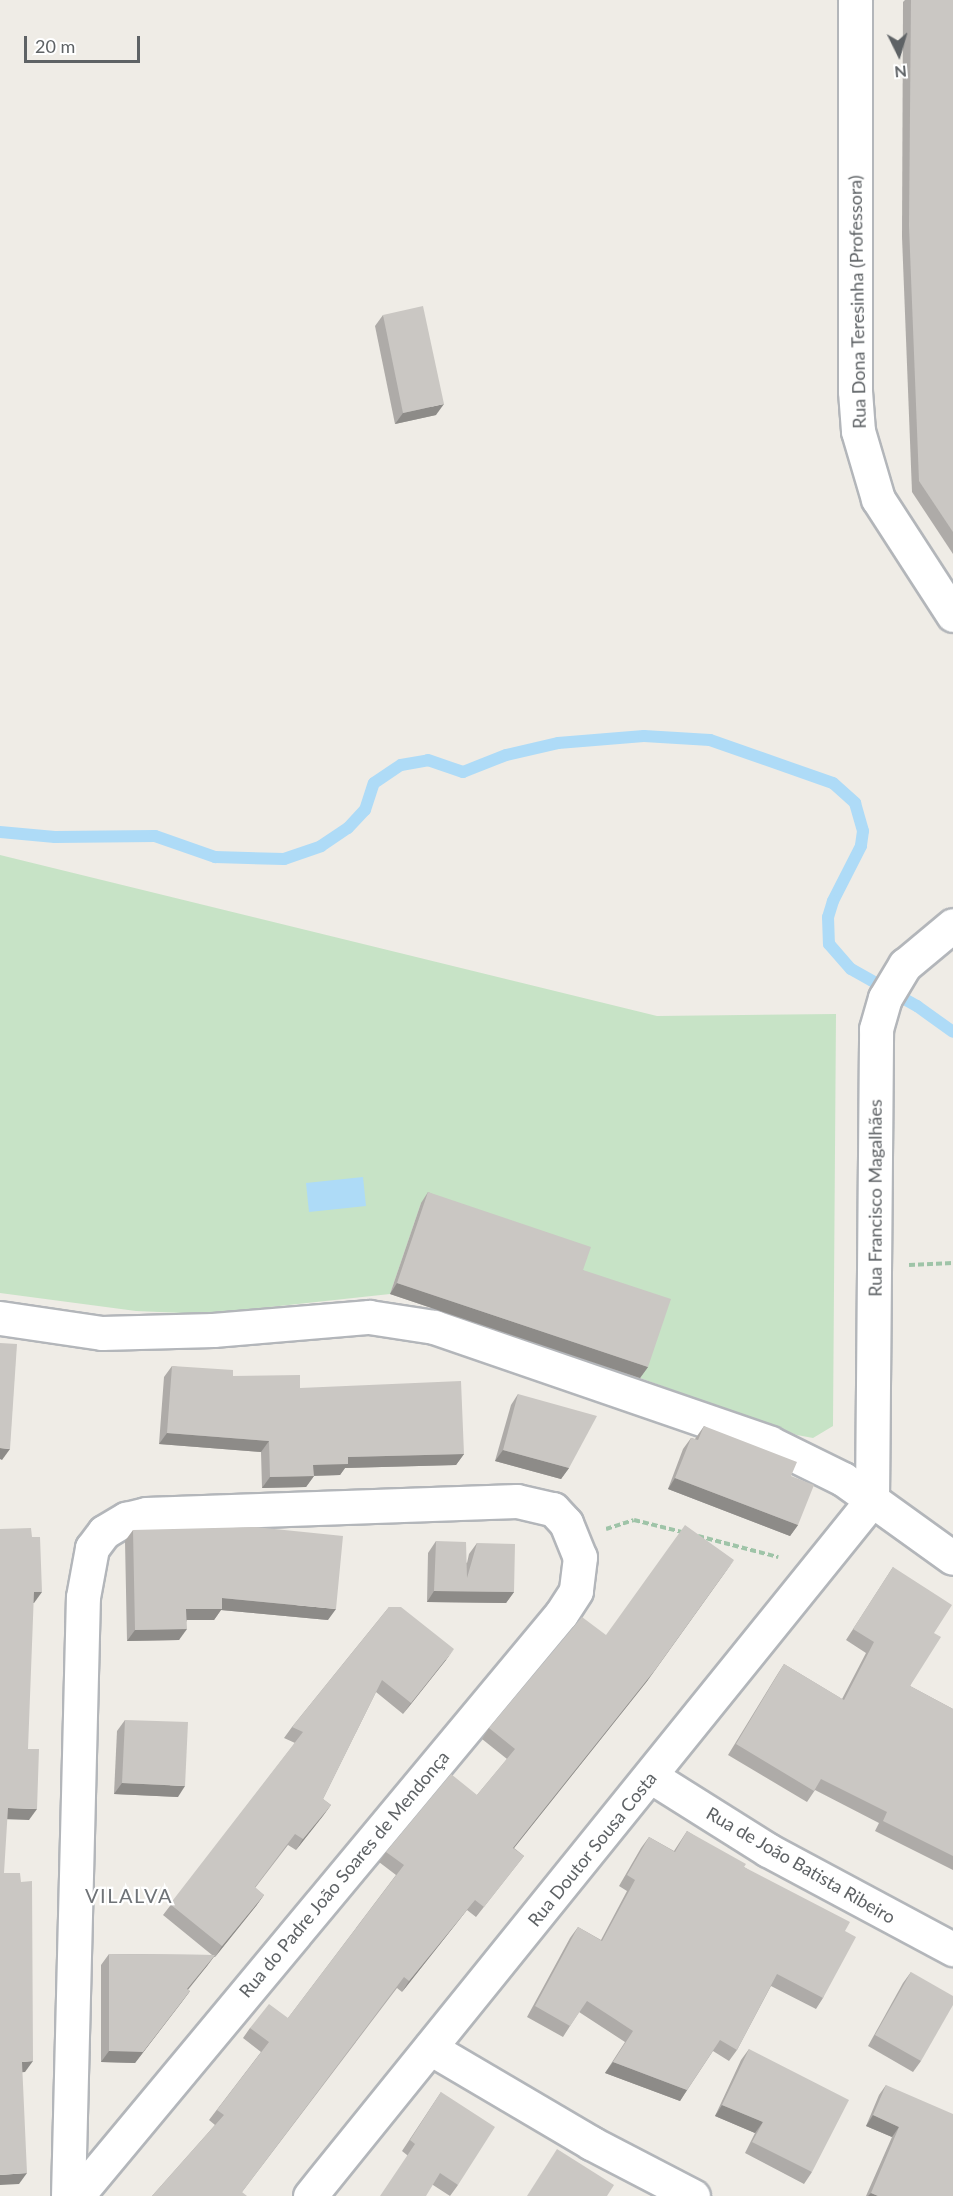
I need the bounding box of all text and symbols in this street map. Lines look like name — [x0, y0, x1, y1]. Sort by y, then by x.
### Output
scale bar — [27, 24, 142, 62]
north arrow — [869, 24, 929, 84]
text: 20 m — [35, 35, 75, 57]
text: N — [894, 62, 908, 82]
street label: Rua Dona Teresinha (Professora) — [844, 175, 870, 429]
street label: Rua Francisco Magalhães — [864, 1099, 886, 1297]
street label: Rua do Padre João Soares de Mendonça — [234, 1746, 454, 2002]
street label: Rua Doutor Sousa Costa — [523, 1767, 661, 1931]
street label: Rua de João Batista Ribeiro — [703, 1802, 899, 1928]
district label: VILALVA — [85, 1883, 173, 1907]

